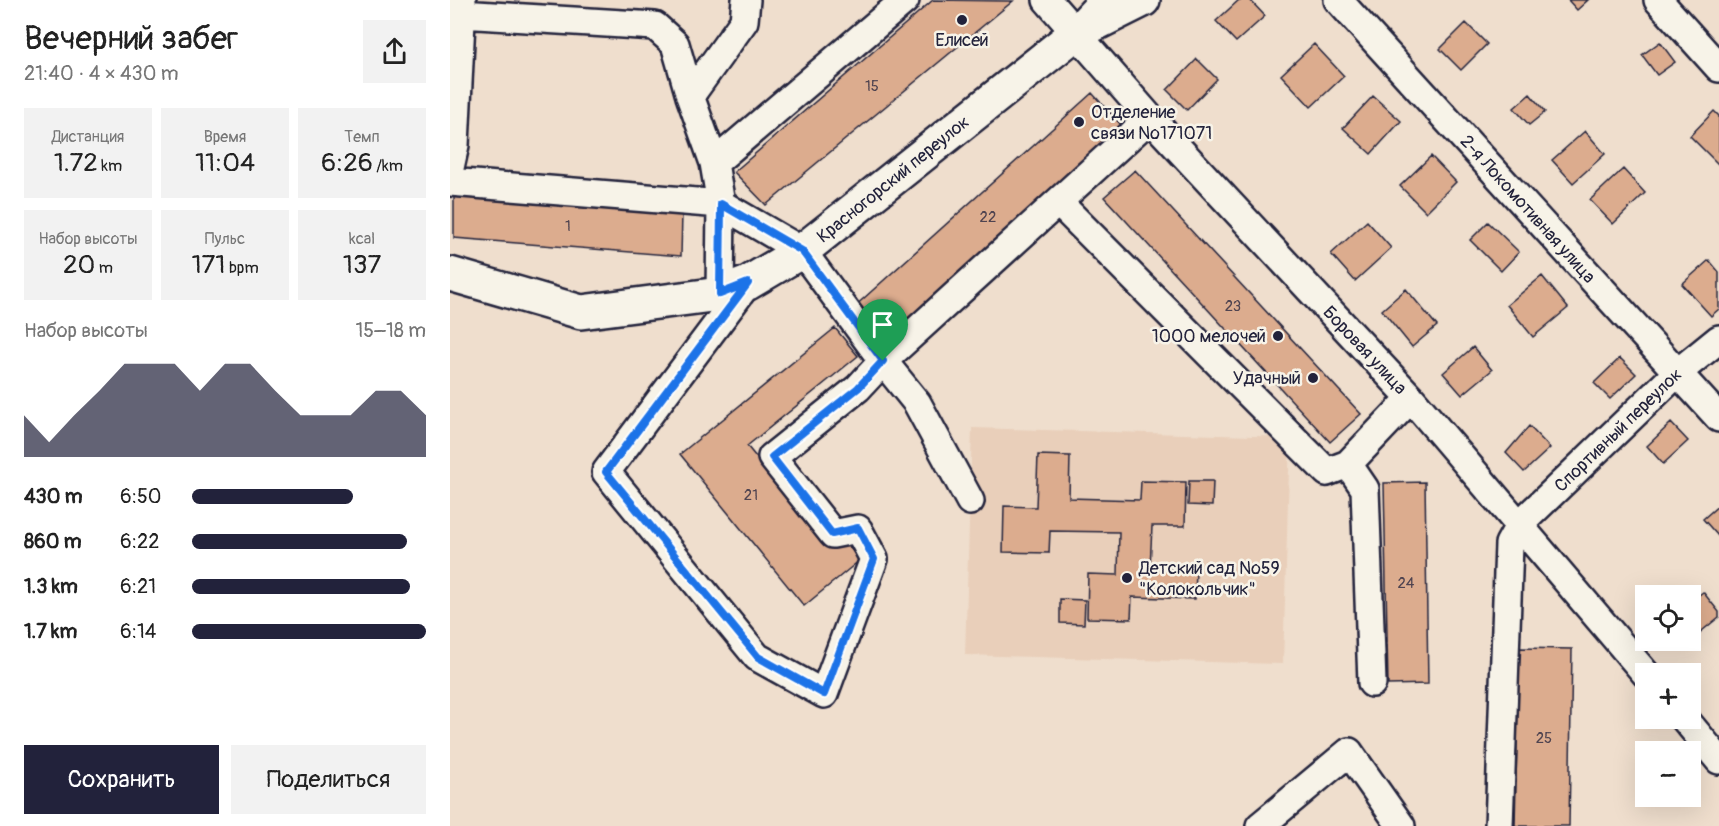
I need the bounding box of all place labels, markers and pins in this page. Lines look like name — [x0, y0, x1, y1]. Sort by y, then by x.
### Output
marker: Елисей — [955, 13, 969, 27]
place label: Елисей — [935, 29, 989, 52]
place label: Отделение связи №171071 — [1091, 101, 1212, 145]
marker: Отделение связи №171071 — [1072, 115, 1086, 129]
pin — [857, 299, 908, 361]
place label: 1000 мелочей — [1152, 325, 1266, 348]
marker: 1000 мелочей — [1271, 329, 1285, 343]
place label: Удачный — [1233, 367, 1301, 390]
marker: Удачный — [1306, 371, 1320, 385]
place label: Детский сад №59 "Колокольчик" — [1138, 557, 1280, 601]
marker: Детский сад №59 "Колокольчик" — [1120, 571, 1134, 585]

